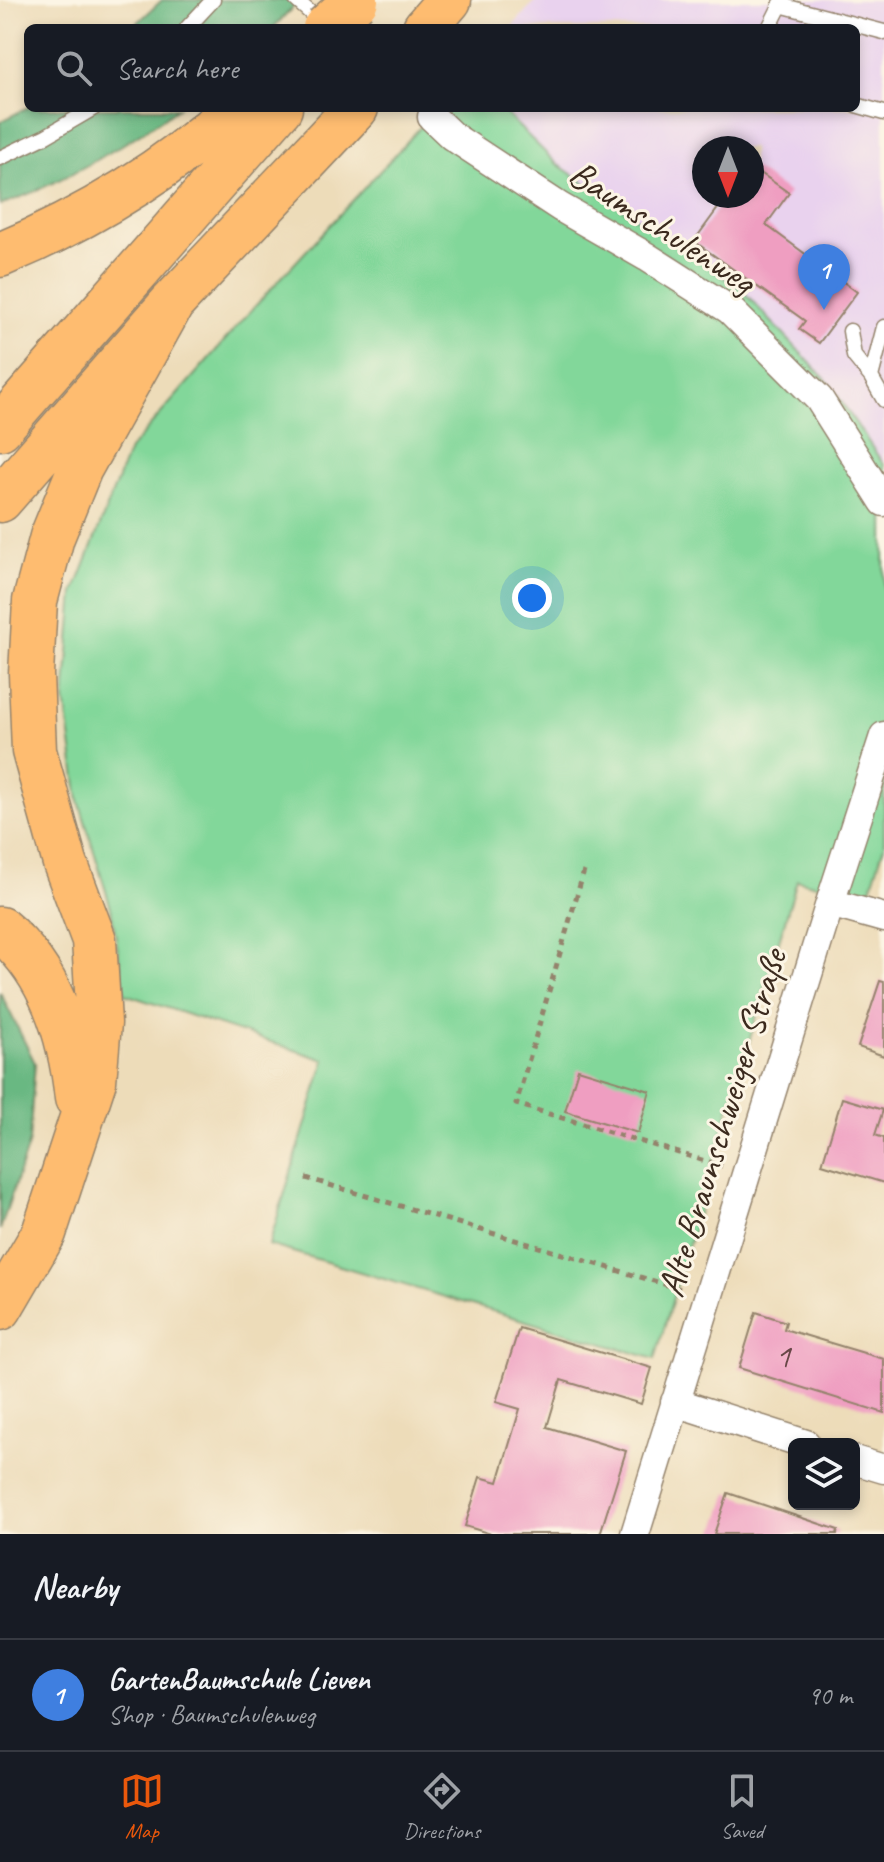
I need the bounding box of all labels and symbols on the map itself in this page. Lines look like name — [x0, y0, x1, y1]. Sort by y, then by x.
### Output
north arrow — [692, 136, 764, 208]
street label: Baumschulenweg — [560, 150, 766, 306]
pin: 1 — [798, 244, 850, 310]
your location — [512, 578, 552, 618]
street label: Alte Braunschweiger Straße — [647, 941, 798, 1302]
house number: 1 — [775, 1334, 792, 1377]

